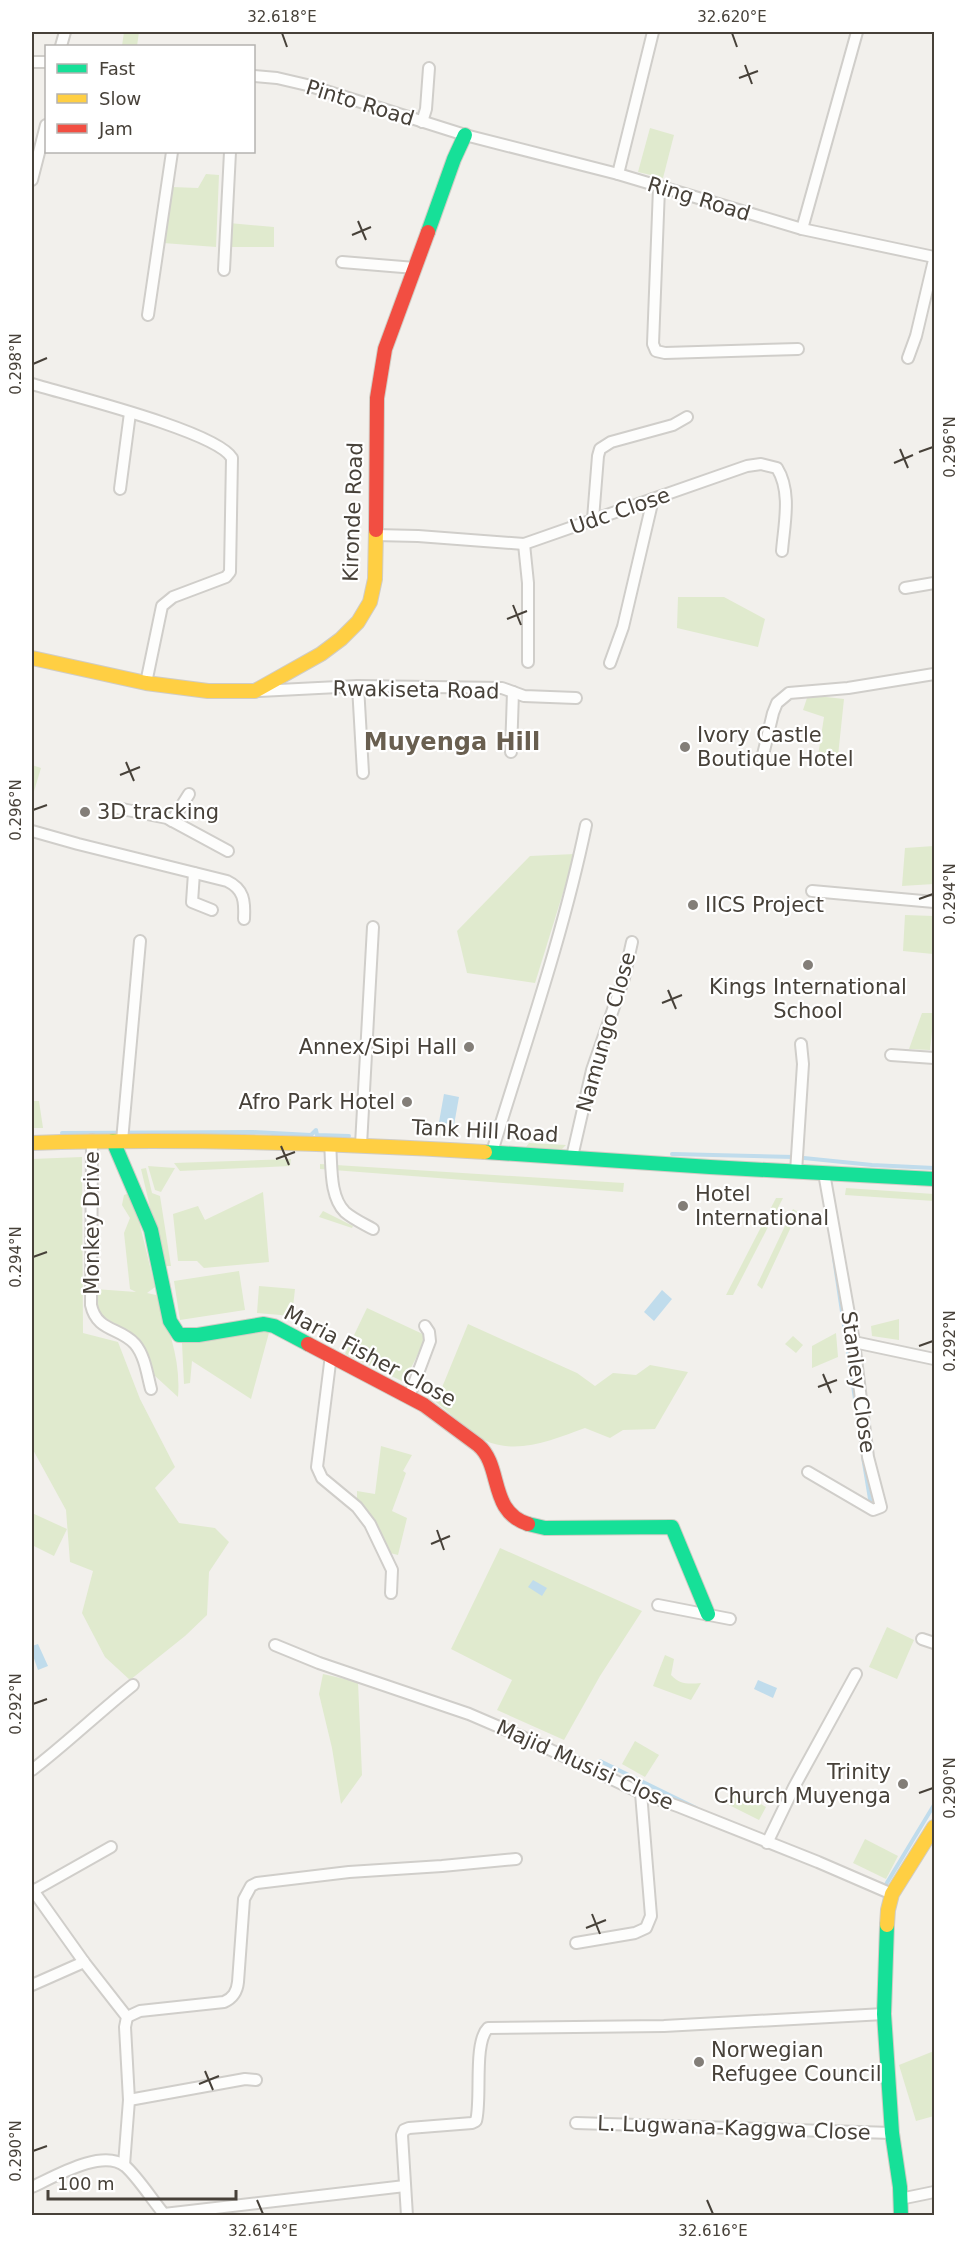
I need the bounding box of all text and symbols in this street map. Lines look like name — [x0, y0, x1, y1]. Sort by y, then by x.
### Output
text: 32.618°E — [247, 8, 317, 26]
text: 32.620°E — [697, 8, 767, 26]
legend — [45, 45, 255, 153]
text: Fast — [99, 58, 135, 79]
street label: Pinto Road — [303, 75, 417, 131]
text: Slow — [99, 88, 141, 109]
text: Jam — [98, 118, 133, 139]
street label: Ring Road — [645, 172, 753, 226]
text: 0.298°N — [7, 333, 25, 395]
text: 0.296°N — [941, 416, 959, 478]
street label: Kironde Road — [339, 442, 367, 582]
street label: Udc Close — [567, 483, 673, 539]
street label: Rwakiseta Road — [332, 677, 500, 703]
place label: Ivory Castle Boutique Hotel — [697, 723, 854, 771]
district label: Muyenga Hill — [364, 728, 540, 756]
marker: Ivory Castle Boutique Hotel — [678, 740, 692, 754]
text: 0.296°N — [7, 779, 25, 841]
place label: 3D tracking — [97, 800, 219, 824]
marker: 3D tracking — [78, 805, 92, 819]
text: 0.294°N — [941, 863, 959, 925]
place label: IICS Project — [705, 893, 824, 917]
marker: IICS Project — [686, 898, 700, 912]
street label: Namungo Close — [572, 949, 640, 1115]
marker: Kings International School — [801, 958, 815, 972]
place label: Kings International School — [709, 975, 907, 1023]
place label: Annex/Sipi Hall — [299, 1035, 457, 1059]
marker: Annex/Sipi Hall — [462, 1040, 476, 1054]
place label: Afro Park Hotel — [239, 1090, 395, 1114]
marker: Afro Park Hotel — [400, 1095, 414, 1109]
street label: Tank Hill Road — [410, 1115, 559, 1147]
street label: Monkey Drive — [80, 1151, 104, 1295]
place label: Hotel International — [695, 1182, 829, 1230]
marker: Hotel International — [676, 1199, 690, 1213]
text: 0.294°N — [7, 1226, 25, 1288]
street label: Maria Fisher Close — [280, 1301, 460, 1411]
street label: Stanley Close — [836, 1310, 880, 1454]
text: 0.292°N — [941, 1310, 959, 1372]
text: 0.292°N — [7, 1673, 25, 1735]
street label: Majid Musisi Close — [493, 1715, 677, 1815]
text: 0.290°N — [941, 1757, 959, 1819]
place label: Trinity Church Muyenga — [714, 1760, 891, 1808]
marker: Trinity Church Muyenga — [896, 1777, 910, 1791]
place label: Norwegian Refugee Council — [711, 2038, 881, 2086]
marker: Norwegian Refugee Council — [692, 2055, 706, 2069]
street label: L. Lugwana-Kaggwa Close — [597, 2111, 871, 2145]
text: 0.290°N — [7, 2120, 25, 2182]
scale bar — [48, 2163, 236, 2201]
text: 100 m — [57, 2173, 115, 2194]
text: 32.614°E — [228, 2222, 298, 2240]
text: 32.616°E — [678, 2222, 748, 2240]

